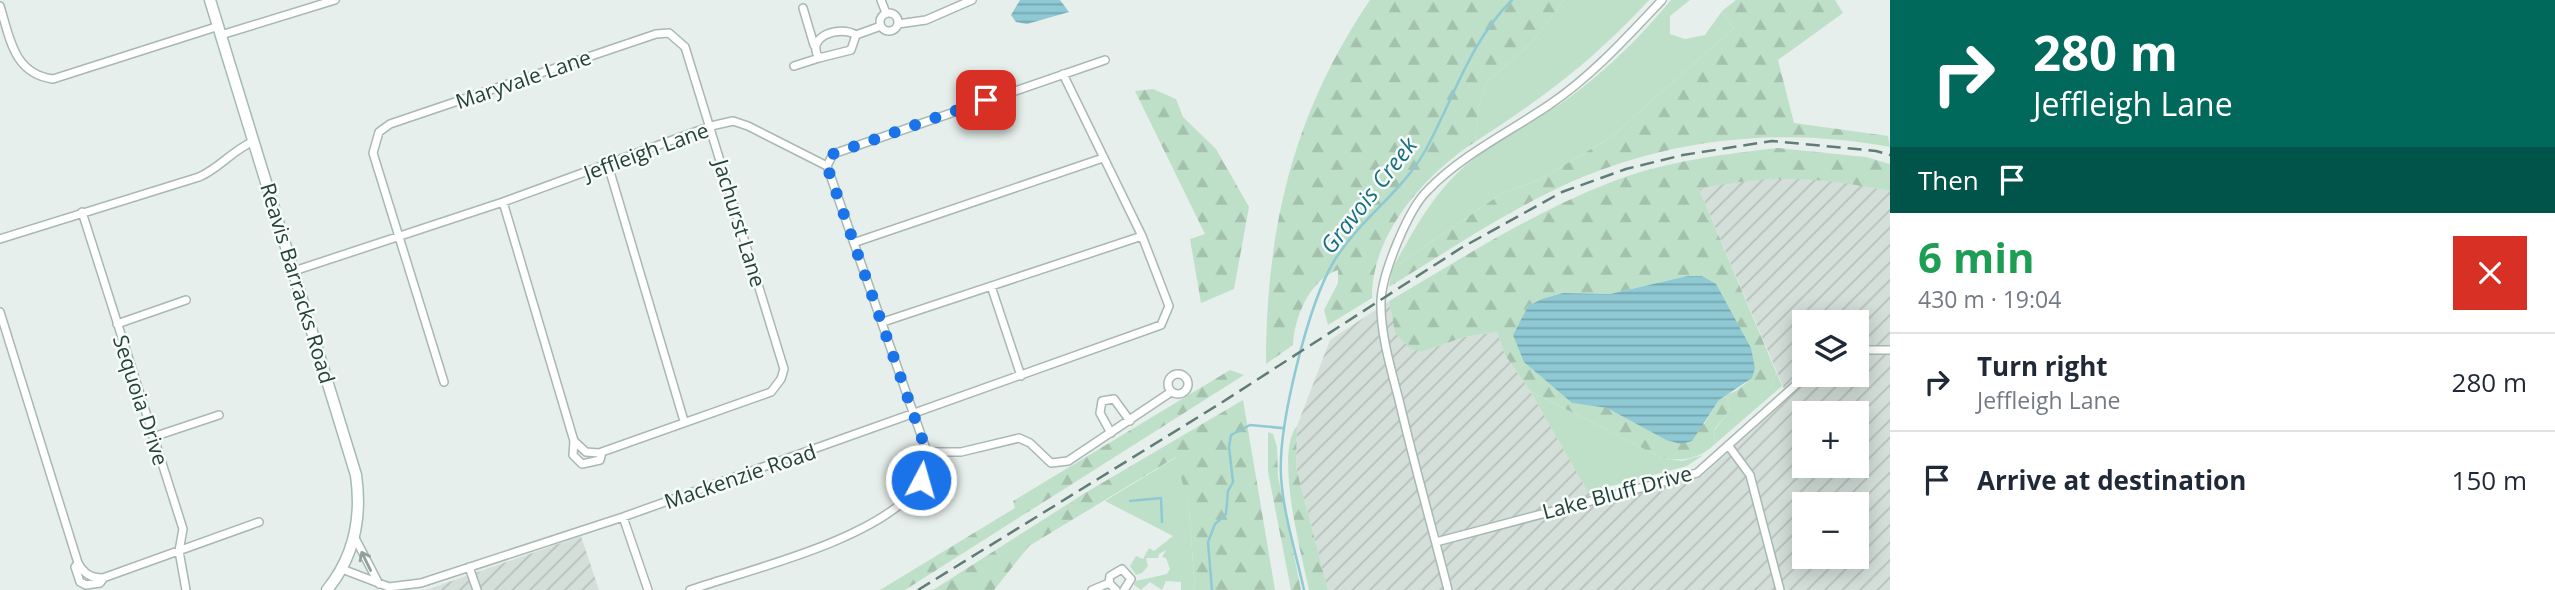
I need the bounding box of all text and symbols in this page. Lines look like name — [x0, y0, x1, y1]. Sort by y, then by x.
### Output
text: 280 m — [2033, 19, 2178, 85]
icon: right — [1918, 28, 2009, 119]
street label: Maryvale Lane — [451, 43, 595, 115]
pin — [956, 70, 1016, 130]
icon: arrive — [967, 81, 1005, 119]
text: Jeffleigh Lane — [2033, 82, 2233, 125]
street label: Jeffleigh Lane — [578, 115, 712, 187]
water label: Gravois Creek — [1312, 130, 1424, 260]
street label: Jachurst Lane — [707, 154, 773, 290]
icon: arrive — [1993, 161, 2031, 199]
text: Then — [1918, 162, 1979, 198]
street label: Reavis Barracks Road — [254, 179, 342, 387]
text: 6 min — [1918, 228, 2035, 285]
button: close — [2453, 236, 2527, 310]
text: 430 m · 19:04 — [1918, 283, 2061, 315]
map controls — [1792, 310, 1869, 569]
button: layers — [1792, 310, 1869, 387]
street label: Sequoia Drive — [107, 331, 175, 469]
text: Turn right — [1977, 348, 2108, 384]
icon: right — [1918, 363, 1956, 401]
text: 280 m — [2452, 364, 2527, 400]
text: Jeffleigh Lane — [1977, 384, 2120, 416]
button: + — [1792, 401, 1869, 478]
street label: Mackenzie Road — [660, 437, 820, 515]
position arrow — [884, 443, 958, 517]
street label: Lake Bluff Drive — [1539, 459, 1695, 525]
icon: arrive — [1918, 461, 1956, 499]
text: Arrive at destination — [1977, 462, 2246, 498]
text: 150 m — [2452, 462, 2527, 498]
button: − — [1792, 492, 1869, 569]
one-way arrow — [358, 551, 372, 572]

